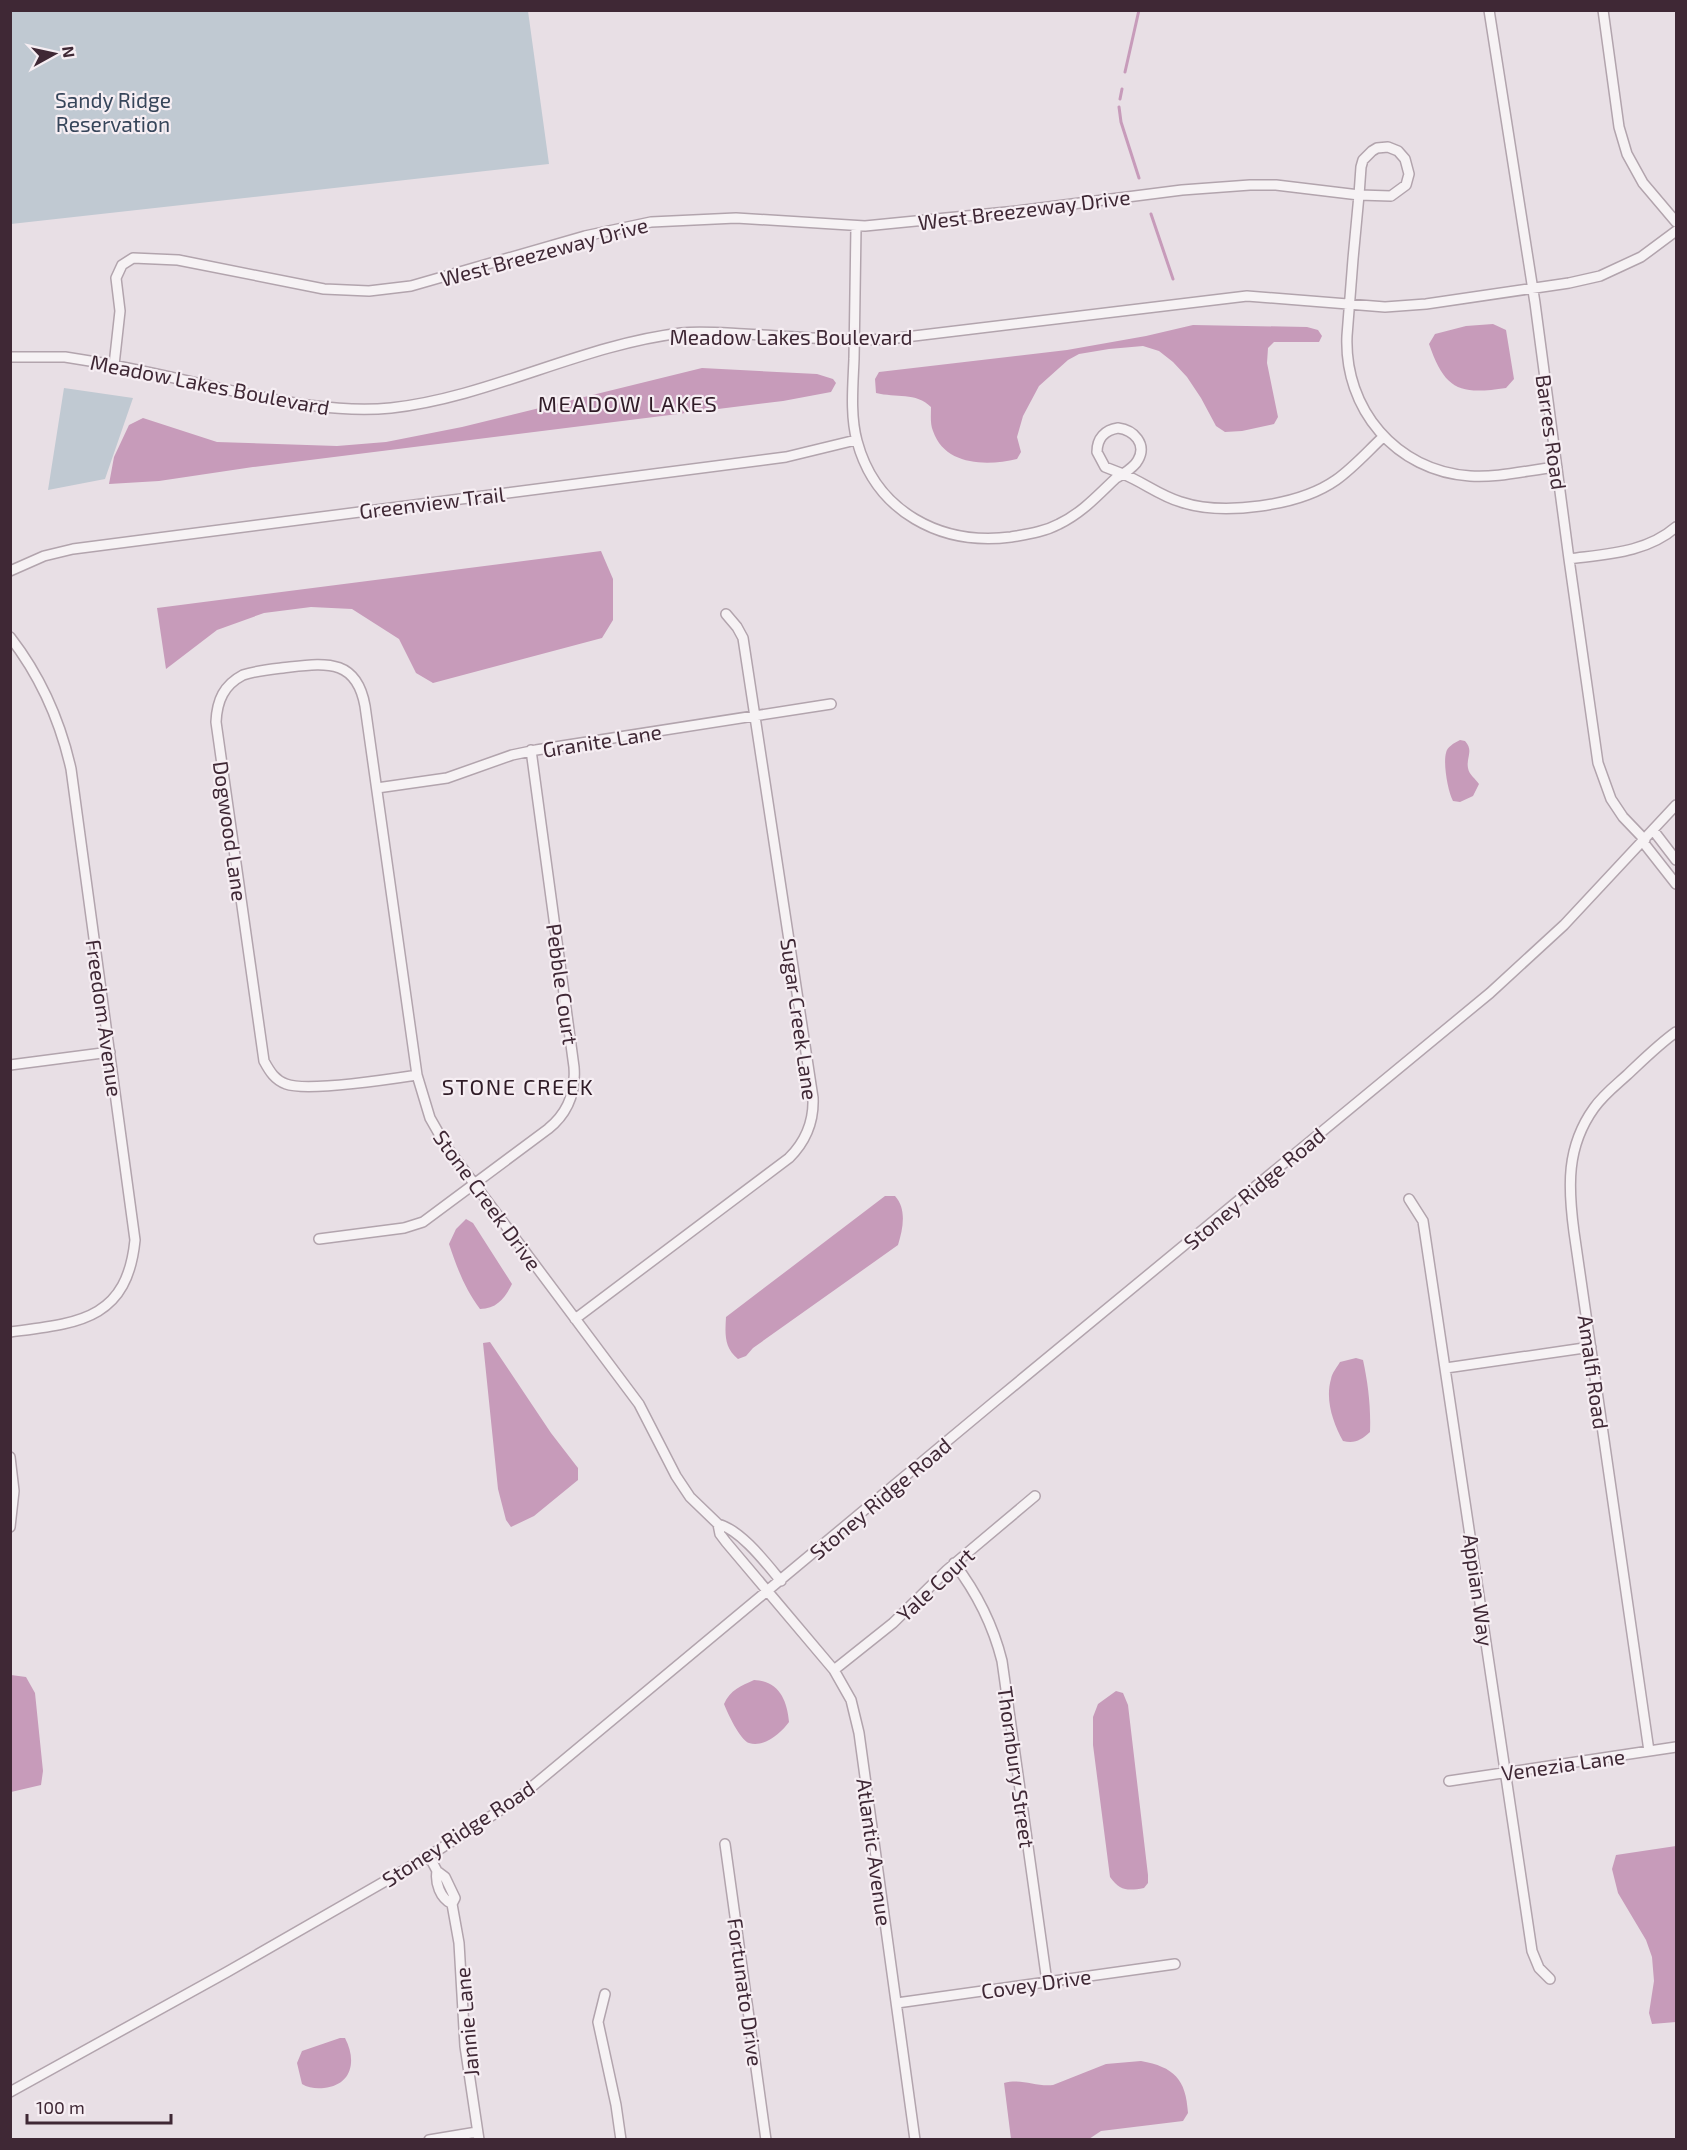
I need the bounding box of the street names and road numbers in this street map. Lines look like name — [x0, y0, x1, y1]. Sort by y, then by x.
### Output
street label: West Breezeway Drive — [916, 184, 1132, 234]
street label: West Breezeway Drive — [438, 211, 650, 291]
street label: Meadow Lakes Boulevard — [669, 324, 913, 349]
street label: Meadow Lakes Boulevard — [88, 349, 332, 419]
street label: Barres Road — [1532, 373, 1572, 491]
street label: Greenview Trail — [358, 481, 507, 523]
street label: Granite Lane — [541, 718, 663, 762]
street label: Dogwood Lane — [209, 759, 253, 903]
street label: Pebble Court — [542, 922, 584, 1046]
street label: Sugar Creek Lane — [776, 936, 824, 1102]
street label: Freedom Avenue — [82, 938, 128, 1098]
street label: Stoney Ridge Road — [1178, 1122, 1330, 1254]
street label: Stone Creek Drive — [429, 1125, 547, 1275]
street label: Amalfi Road — [1574, 1313, 1614, 1431]
street label: Stoney Ridge Road — [804, 1432, 956, 1564]
street label: Appian Way — [1459, 1532, 1499, 1648]
street label: Yale Court — [891, 1542, 979, 1626]
street label: Thornbury Street — [993, 1685, 1041, 1849]
street label: Venezia Lane — [1500, 1743, 1626, 1785]
street label: Stoney Ridge Road — [377, 1774, 539, 1892]
street label: Atlantic Avenue — [852, 1777, 898, 1927]
street label: Fortunato Drive — [723, 1916, 769, 2068]
street label: Covey Drive — [979, 1963, 1093, 2003]
street label: Jannie Lane — [449, 1966, 483, 2078]

